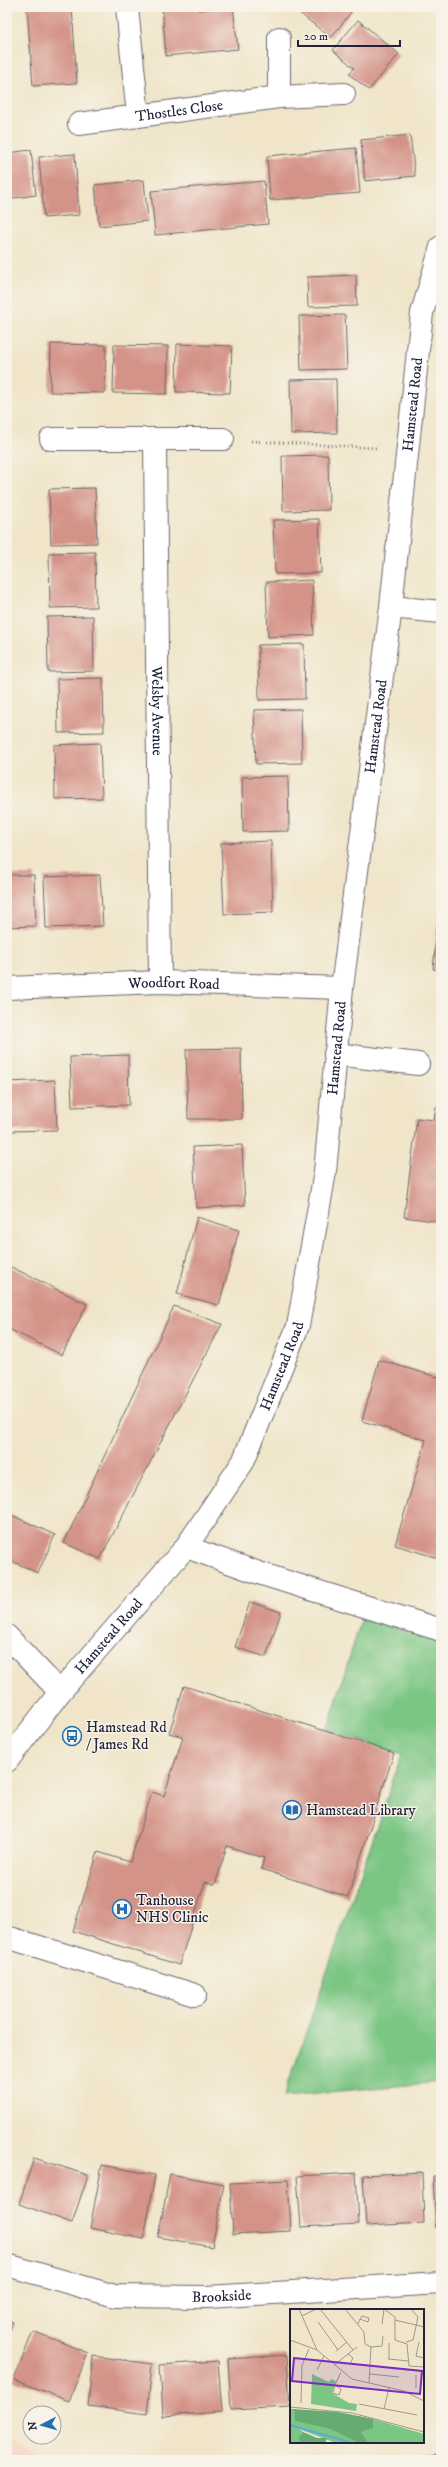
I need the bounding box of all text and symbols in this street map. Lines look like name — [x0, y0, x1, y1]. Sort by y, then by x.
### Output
scale bar — [298, 22, 400, 48]
text: 20 m — [304, 29, 328, 44]
street label: Thostles Close — [134, 95, 224, 126]
street label: Hamstead Road — [398, 356, 427, 453]
street label: Welsby Avenue — [148, 665, 167, 756]
street label: Hamstead Road — [360, 678, 391, 775]
street label: Woodfort Road — [127, 972, 221, 993]
street label: Hamstead Road — [323, 1000, 350, 1096]
street label: Hamstead Road — [255, 1320, 308, 1413]
street label: Hamstead Road — [70, 1594, 147, 1678]
place label: Hamstead Rd / James Rd — [86, 1718, 167, 1754]
bus stop icon: Hamstead Rd / James Rd — [61, 1725, 83, 1747]
library icon: Hamstead Library — [281, 1799, 303, 1821]
place label: Hamstead Library — [306, 1801, 417, 1820]
place label: Tanhouse NHS Clinic — [136, 1891, 209, 1927]
hospital icon: Tanhouse NHS Clinic — [111, 1898, 133, 1920]
street label: Brookside — [192, 2285, 252, 2307]
inset map — [290, 2309, 424, 2443]
north arrow — [22, 2405, 62, 2445]
text: N — [26, 2421, 40, 2431]

